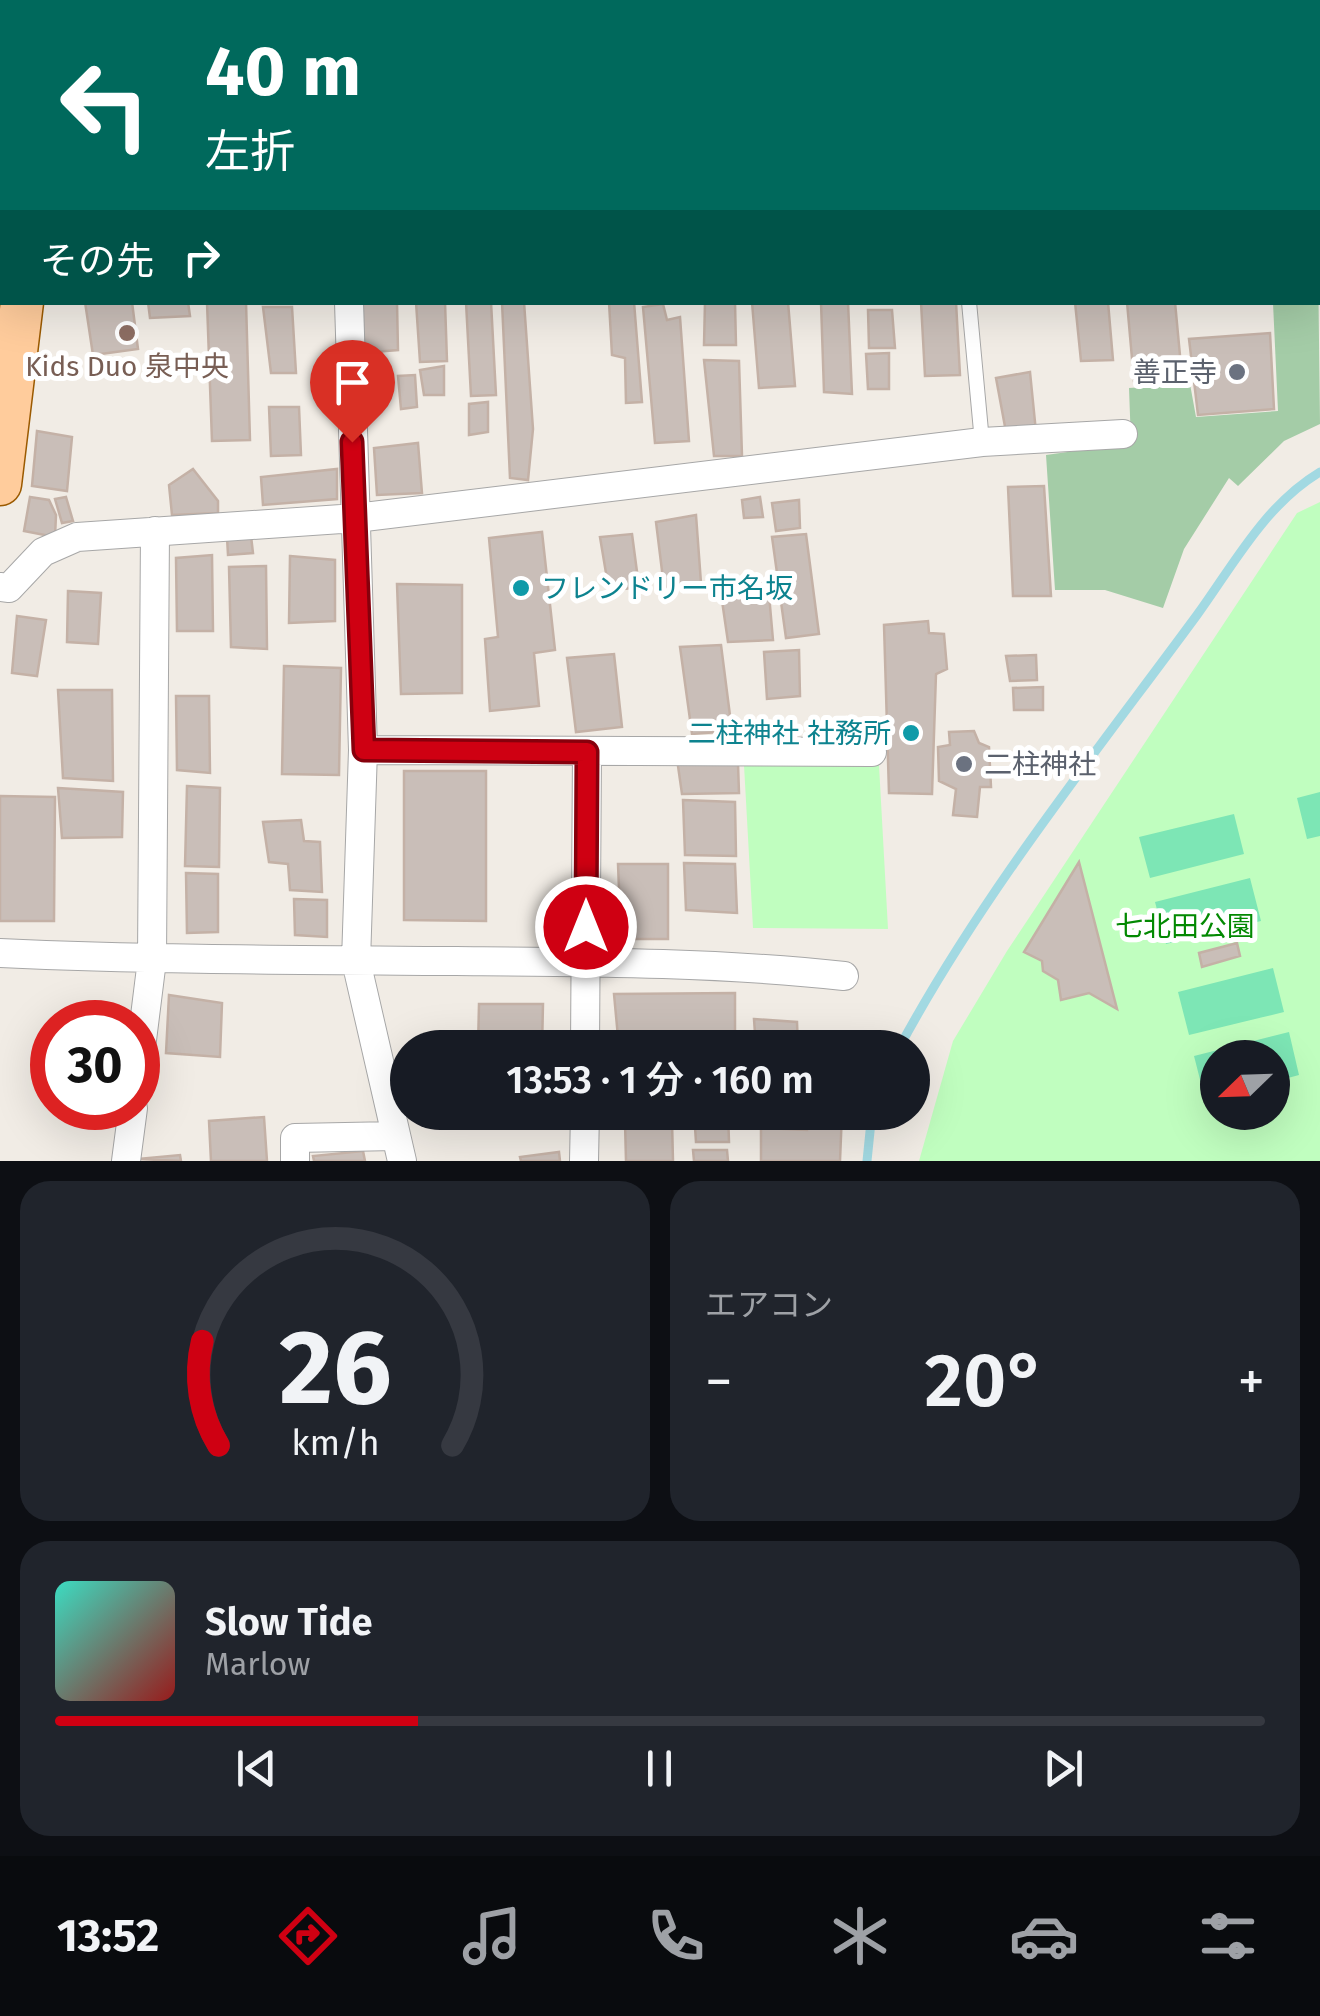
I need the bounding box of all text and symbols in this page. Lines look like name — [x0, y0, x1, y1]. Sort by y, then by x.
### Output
text: 40 m — [205, 30, 361, 114]
icon: left — [40, 40, 170, 170]
text: 左折 — [205, 125, 295, 179]
icon: right — [174, 230, 229, 285]
text: その先 — [40, 238, 154, 284]
marker: Kids Duo 泉中央 — [116, 322, 138, 344]
pin — [310, 340, 395, 443]
place label: Kids Duo 泉中央 — [25, 350, 229, 383]
icon: arrive — [325, 355, 380, 410]
place label: 善正寺 — [1133, 356, 1217, 389]
marker: 善正寺 — [1226, 361, 1248, 383]
place label: フレンドリー市名坂 — [541, 572, 793, 605]
marker: フレンドリー市名坂 — [510, 577, 532, 599]
place label: 二柱神社 社務所 — [688, 717, 891, 750]
marker: 二柱神社 社務所 — [900, 722, 922, 744]
place label: 二柱神社 — [984, 748, 1096, 781]
marker: 二柱神社 — [953, 753, 975, 775]
position arrow — [534, 875, 638, 979]
park label: 七北田公園 — [1115, 910, 1255, 943]
speed limit sign: 30 — [30, 1000, 160, 1130]
north arrow — [1200, 1040, 1290, 1130]
map controls — [1200, 1040, 1290, 1130]
text: 13:53 · 1 分 · 160 m — [506, 1057, 814, 1103]
text: エアコン — [705, 1286, 833, 1324]
text: 26 — [279, 1306, 391, 1431]
text: 20° — [925, 1336, 1045, 1426]
text: − — [705, 1349, 733, 1415]
text: + — [1238, 1349, 1265, 1415]
text: km/h — [291, 1422, 379, 1464]
text: Slow Tide — [205, 1599, 373, 1645]
text: Marlow — [205, 1645, 311, 1683]
icon: previous — [229, 1741, 284, 1796]
icon: pause — [632, 1741, 687, 1796]
icon: next — [1036, 1741, 1091, 1796]
icon: directions — [273, 1901, 343, 1971]
icon: music — [457, 1901, 527, 1971]
icon: phone — [641, 1901, 711, 1971]
icon: climate — [825, 1901, 895, 1971]
icon: car — [1009, 1901, 1079, 1971]
icon: filters — [1193, 1901, 1263, 1971]
text: 13:52 — [57, 1909, 159, 1963]

